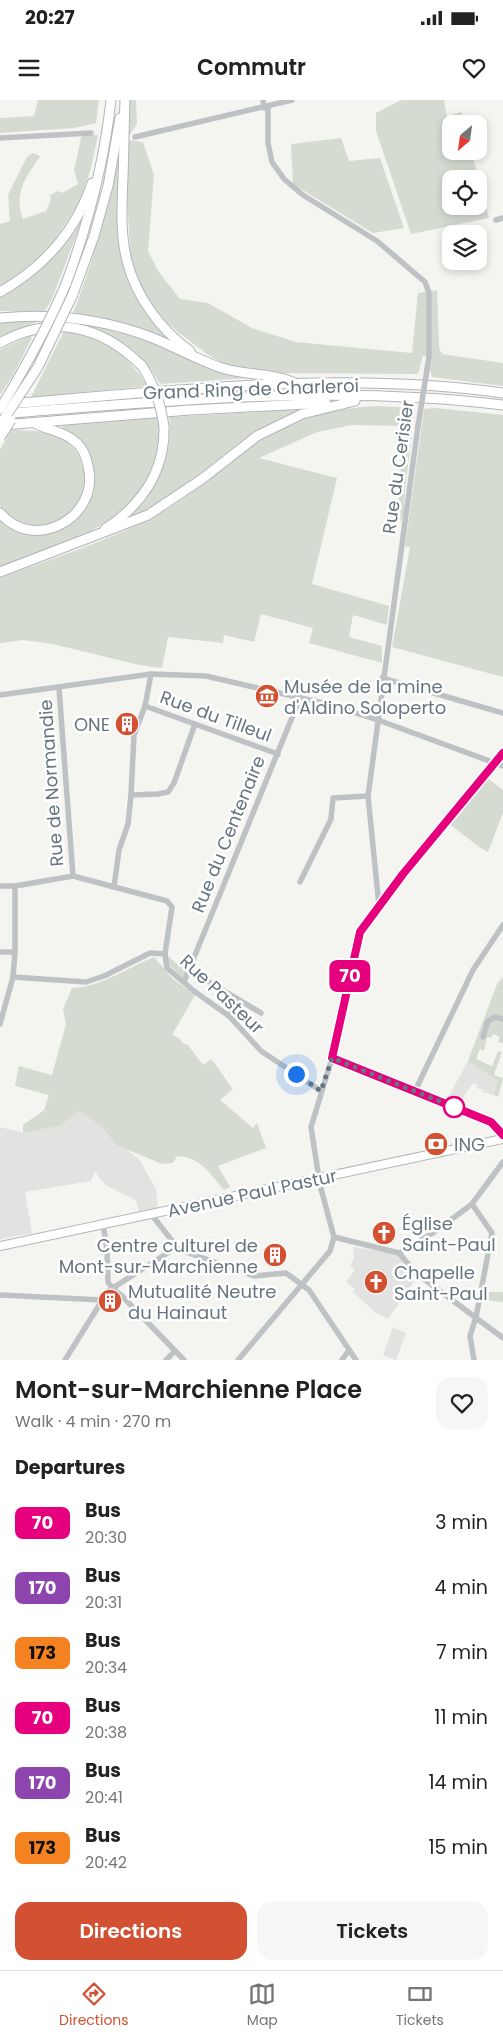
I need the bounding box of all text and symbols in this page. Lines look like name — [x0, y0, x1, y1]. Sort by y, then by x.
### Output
text: 20:27 — [25, 4, 75, 31]
text: Commutr — [197, 52, 306, 83]
icon: menu — [15, 54, 43, 82]
icon: heart — [460, 54, 488, 82]
north arrow — [442, 115, 488, 160]
map controls — [442, 115, 487, 270]
button: locate — [442, 170, 487, 215]
button: layers — [442, 225, 487, 270]
street label: Grand Ring de Charleroi — [143, 373, 359, 405]
street label: Rue du Cerisier — [376, 398, 420, 535]
place label: Musée de la mine d'Aldino Soloperto — [284, 674, 446, 720]
museum icon: Musée de la mine d'Aldino Soloperto — [254, 683, 280, 709]
street label: Rue du Tilleul — [157, 684, 275, 748]
street label: Rue de Normandie — [33, 699, 69, 867]
building icon: ONE — [114, 711, 140, 737]
place label: ONE — [74, 712, 110, 737]
street label: Rue du Centenaire — [185, 752, 271, 916]
street label: Rue Pasteur — [175, 949, 270, 1040]
line badge: 70 — [328, 960, 372, 992]
text: 70 — [339, 963, 361, 988]
your location — [284, 1062, 309, 1087]
unlabelled marker — [443, 1096, 465, 1118]
bank icon: ING — [423, 1131, 449, 1157]
place label: ING — [454, 1132, 485, 1157]
street label: Avenue Paul Pastur — [165, 1163, 339, 1223]
place label: Église Saint-Paul — [402, 1211, 496, 1257]
church icon: Église Saint-Paul — [371, 1220, 397, 1246]
place label: Centre culturel de Mont-sur-Marchienne — [59, 1233, 258, 1279]
building icon: Centre culturel de Mont-sur-Marchienne — [262, 1242, 288, 1268]
place label: Chapelle Saint-Paul — [394, 1260, 488, 1306]
church icon: Chapelle Saint-Paul — [363, 1269, 389, 1295]
place label: Mutualité Neutre du Hainaut — [128, 1279, 276, 1325]
building icon: Mutualité Neutre du Hainaut — [97, 1288, 123, 1314]
text: Mont-sur-Marchienne Place — [15, 1373, 362, 1406]
button: heart — [436, 1377, 488, 1429]
text: Walk · 4 min · 270 m — [15, 1410, 171, 1433]
text: Departures — [15, 1454, 125, 1481]
text: Bus — [85, 1497, 121, 1524]
text: 3 min — [435, 1509, 488, 1536]
text: 70 — [32, 1510, 53, 1535]
text: 20:30 — [85, 1526, 127, 1549]
text: Bus — [85, 1562, 121, 1589]
text: 4 min — [435, 1574, 488, 1601]
text: 170 — [28, 1575, 57, 1600]
text: 20:31 — [85, 1591, 122, 1614]
text: Bus — [85, 1627, 121, 1654]
text: 7 min — [436, 1639, 488, 1666]
text: 173 — [29, 1640, 56, 1665]
text: 20:34 — [85, 1656, 127, 1679]
text: Bus — [85, 1692, 121, 1719]
text: 11 min — [434, 1704, 488, 1731]
text: 70 — [32, 1705, 53, 1730]
text: 20:38 — [85, 1721, 127, 1744]
text: Bus — [85, 1757, 121, 1784]
text: 14 min — [428, 1769, 488, 1796]
text: 170 — [28, 1770, 57, 1795]
text: 20:41 — [85, 1786, 123, 1809]
text: Bus — [85, 1822, 121, 1849]
text: 15 min — [429, 1834, 488, 1861]
text: 173 — [29, 1835, 56, 1860]
text: 20:42 — [85, 1851, 127, 1874]
button: Directions — [15, 1902, 247, 1960]
button: Tickets — [257, 1902, 488, 1960]
tab: Directions — [59, 1980, 129, 2031]
tab: Map — [247, 1980, 278, 2031]
tab: Tickets — [396, 1980, 444, 2031]

